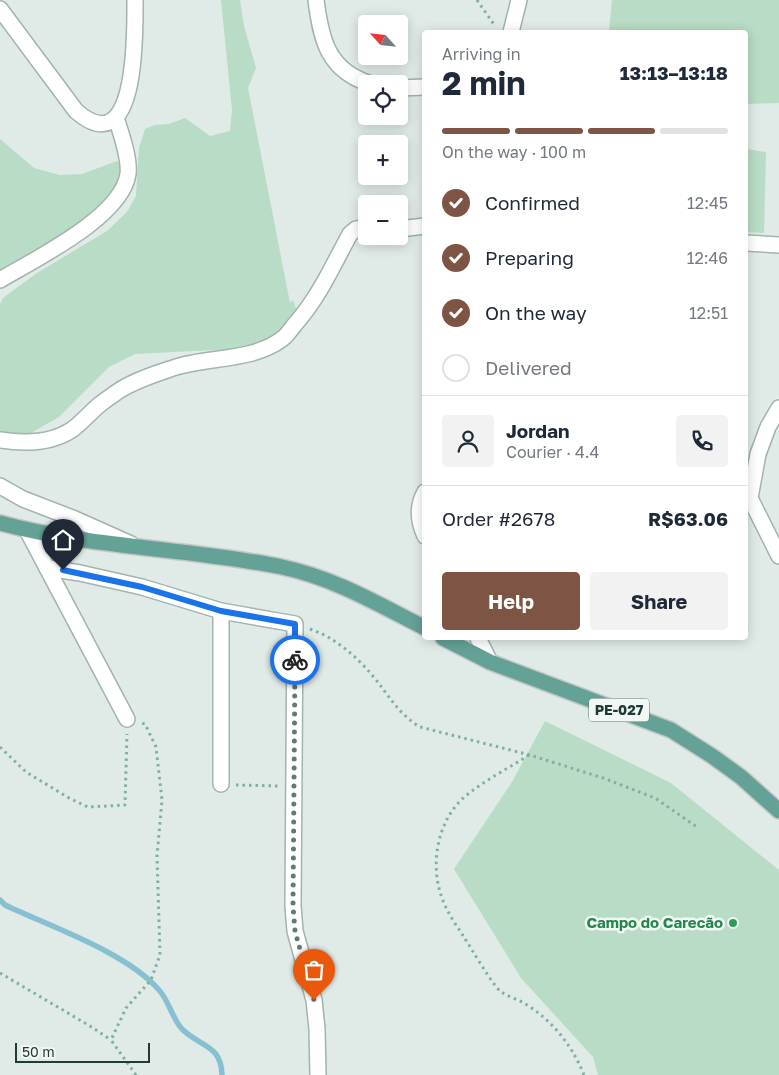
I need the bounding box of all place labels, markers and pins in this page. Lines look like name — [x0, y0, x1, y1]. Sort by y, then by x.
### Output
pin — [42, 519, 84, 570]
place label: Campo do Carecão — [586, 913, 723, 931]
marker: Campo do Carecão — [727, 917, 739, 929]
pin — [293, 949, 335, 1000]

